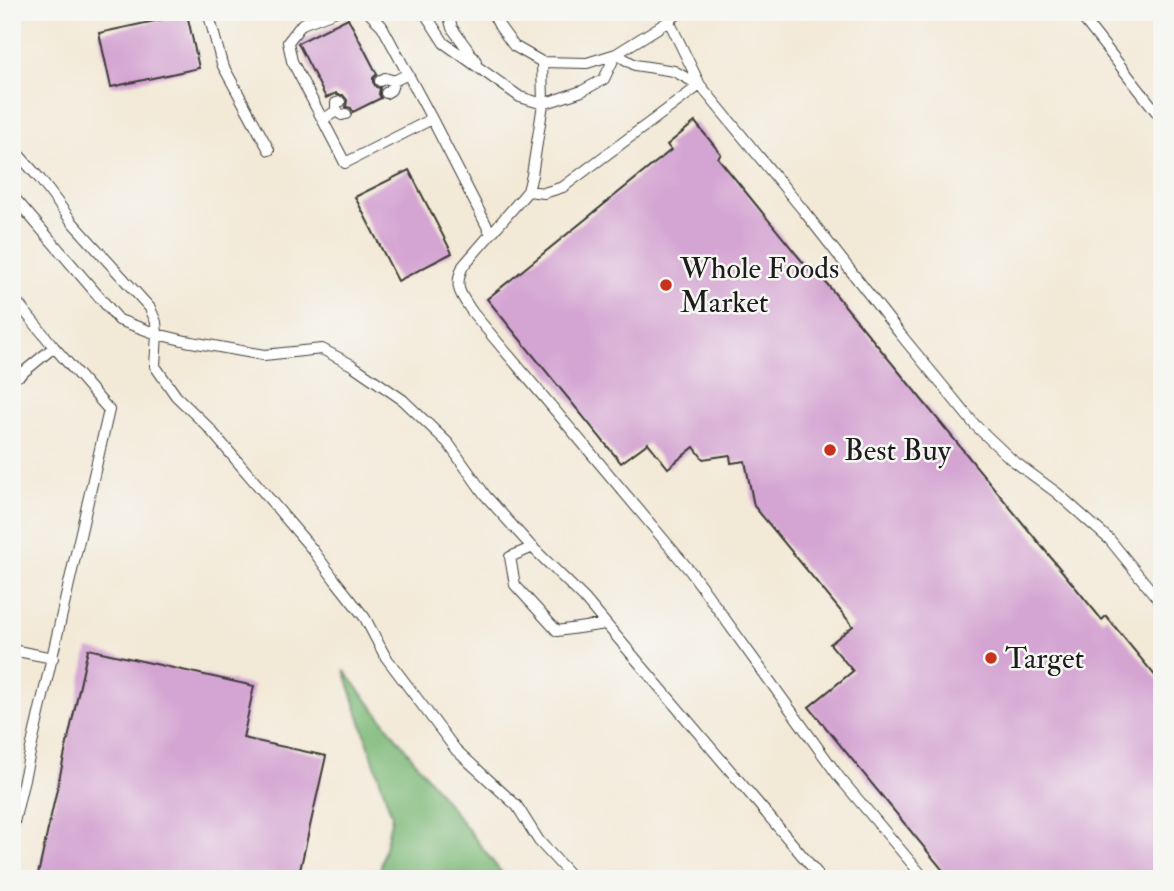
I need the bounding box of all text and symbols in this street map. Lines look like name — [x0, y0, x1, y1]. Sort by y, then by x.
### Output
place label: Whole Foods Market — [679, 250, 839, 321]
marker: Whole Foods Market — [658, 277, 674, 293]
place label: Best Buy — [844, 432, 952, 469]
marker: Best Buy — [822, 442, 838, 458]
place label: Target — [1005, 640, 1085, 677]
marker: Target — [983, 650, 999, 666]

